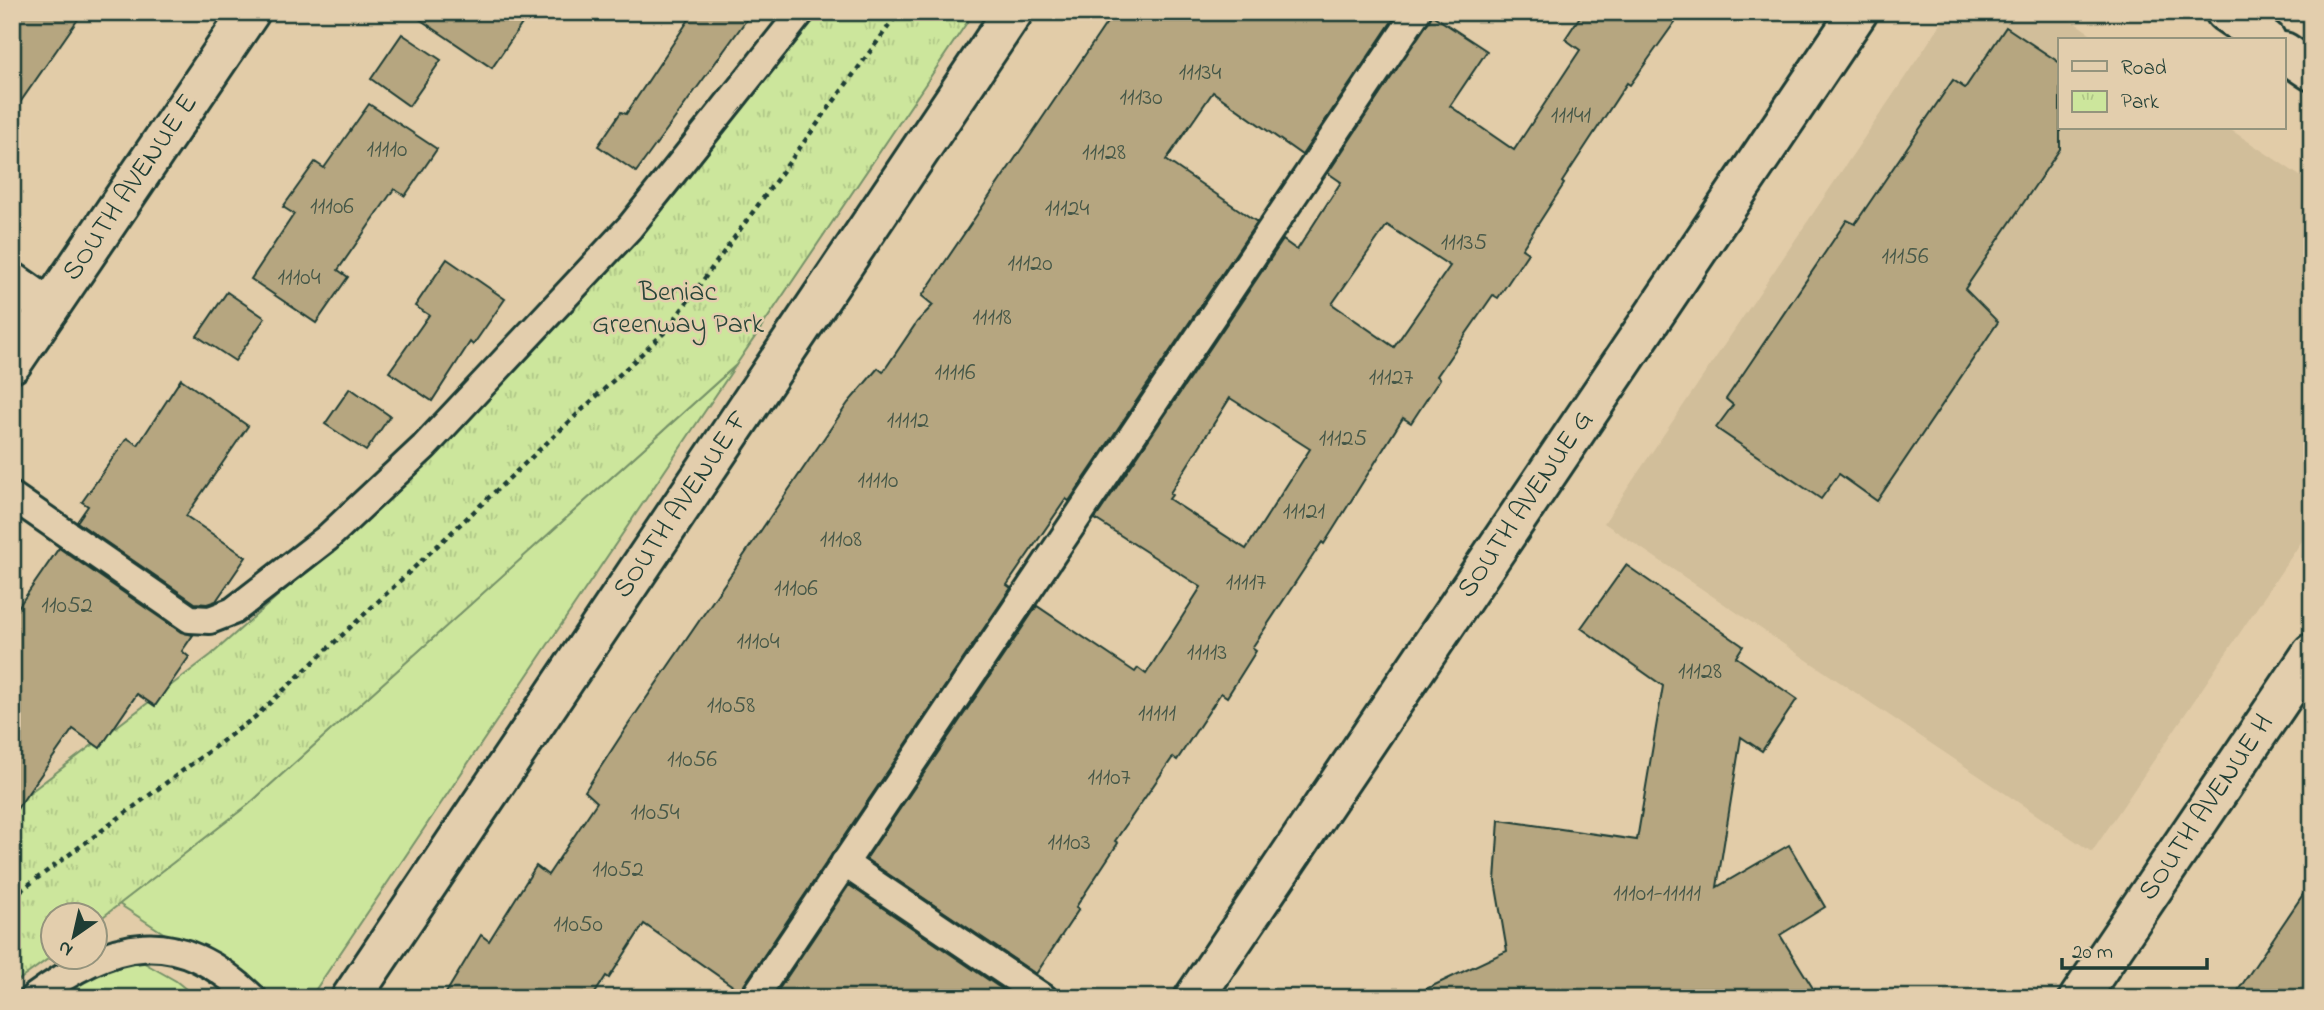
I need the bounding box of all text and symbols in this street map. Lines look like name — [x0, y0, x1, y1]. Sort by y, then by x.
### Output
legend — [2058, 38, 2286, 130]
text: Road — [2121, 54, 2167, 84]
house number: 11134 — [1179, 56, 1221, 91]
house number: 11130 — [1119, 81, 1163, 116]
street label: SOUTH AVENUE E — [53, 86, 209, 290]
text: Park — [2121, 88, 2160, 118]
house number: 11141 — [1551, 99, 1592, 134]
house number: 11110 — [367, 133, 407, 168]
house number: 11128 — [1082, 136, 1126, 171]
house number: 11106 — [310, 190, 354, 225]
house number: 11124 — [1045, 192, 1089, 227]
house number: 11135 — [1441, 226, 1488, 261]
house number: 11156 — [1881, 240, 1929, 275]
house number: 11120 — [1007, 247, 1053, 282]
house number: 11104 — [277, 261, 321, 296]
park label: Beniac Greenway Park — [592, 273, 765, 346]
house number: 11118 — [972, 301, 1012, 336]
house number: 11116 — [934, 356, 976, 391]
house number: 11127 — [1369, 361, 1413, 396]
street label: SOUTH AVENUE F — [604, 403, 760, 607]
street label: SOUTH AVENUE G — [1448, 403, 1604, 607]
house number: 11112 — [887, 404, 929, 439]
house number: 11125 — [1319, 422, 1368, 457]
house number: 11110 — [858, 464, 898, 499]
house number: 11121 — [1283, 495, 1326, 530]
house number: 11108 — [820, 523, 862, 558]
house number: 11117 — [1226, 566, 1266, 601]
house number: 11106 — [774, 572, 818, 607]
house number: 11052 — [41, 589, 93, 624]
house number: 11104 — [736, 625, 780, 660]
house number: 11113 — [1187, 636, 1227, 671]
house number: 11128 — [1678, 655, 1722, 690]
house number: 11058 — [707, 689, 755, 724]
house number: 11111 — [1138, 697, 1176, 732]
street label: SOUTH AVENUE H — [2129, 706, 2285, 910]
house number: 11056 — [667, 743, 717, 778]
house number: 11107 — [1087, 761, 1131, 796]
house number: 11054 — [630, 796, 680, 831]
house number: 11103 — [1047, 826, 1091, 861]
house number: 11052 — [592, 853, 644, 888]
house number: 11101-11111 — [1613, 877, 1701, 912]
north arrow — [38, 902, 108, 972]
house number: 11050 — [553, 908, 603, 943]
scale bar — [2062, 926, 2207, 970]
text: N — [53, 933, 79, 963]
text: 20 m — [2072, 938, 2113, 968]

